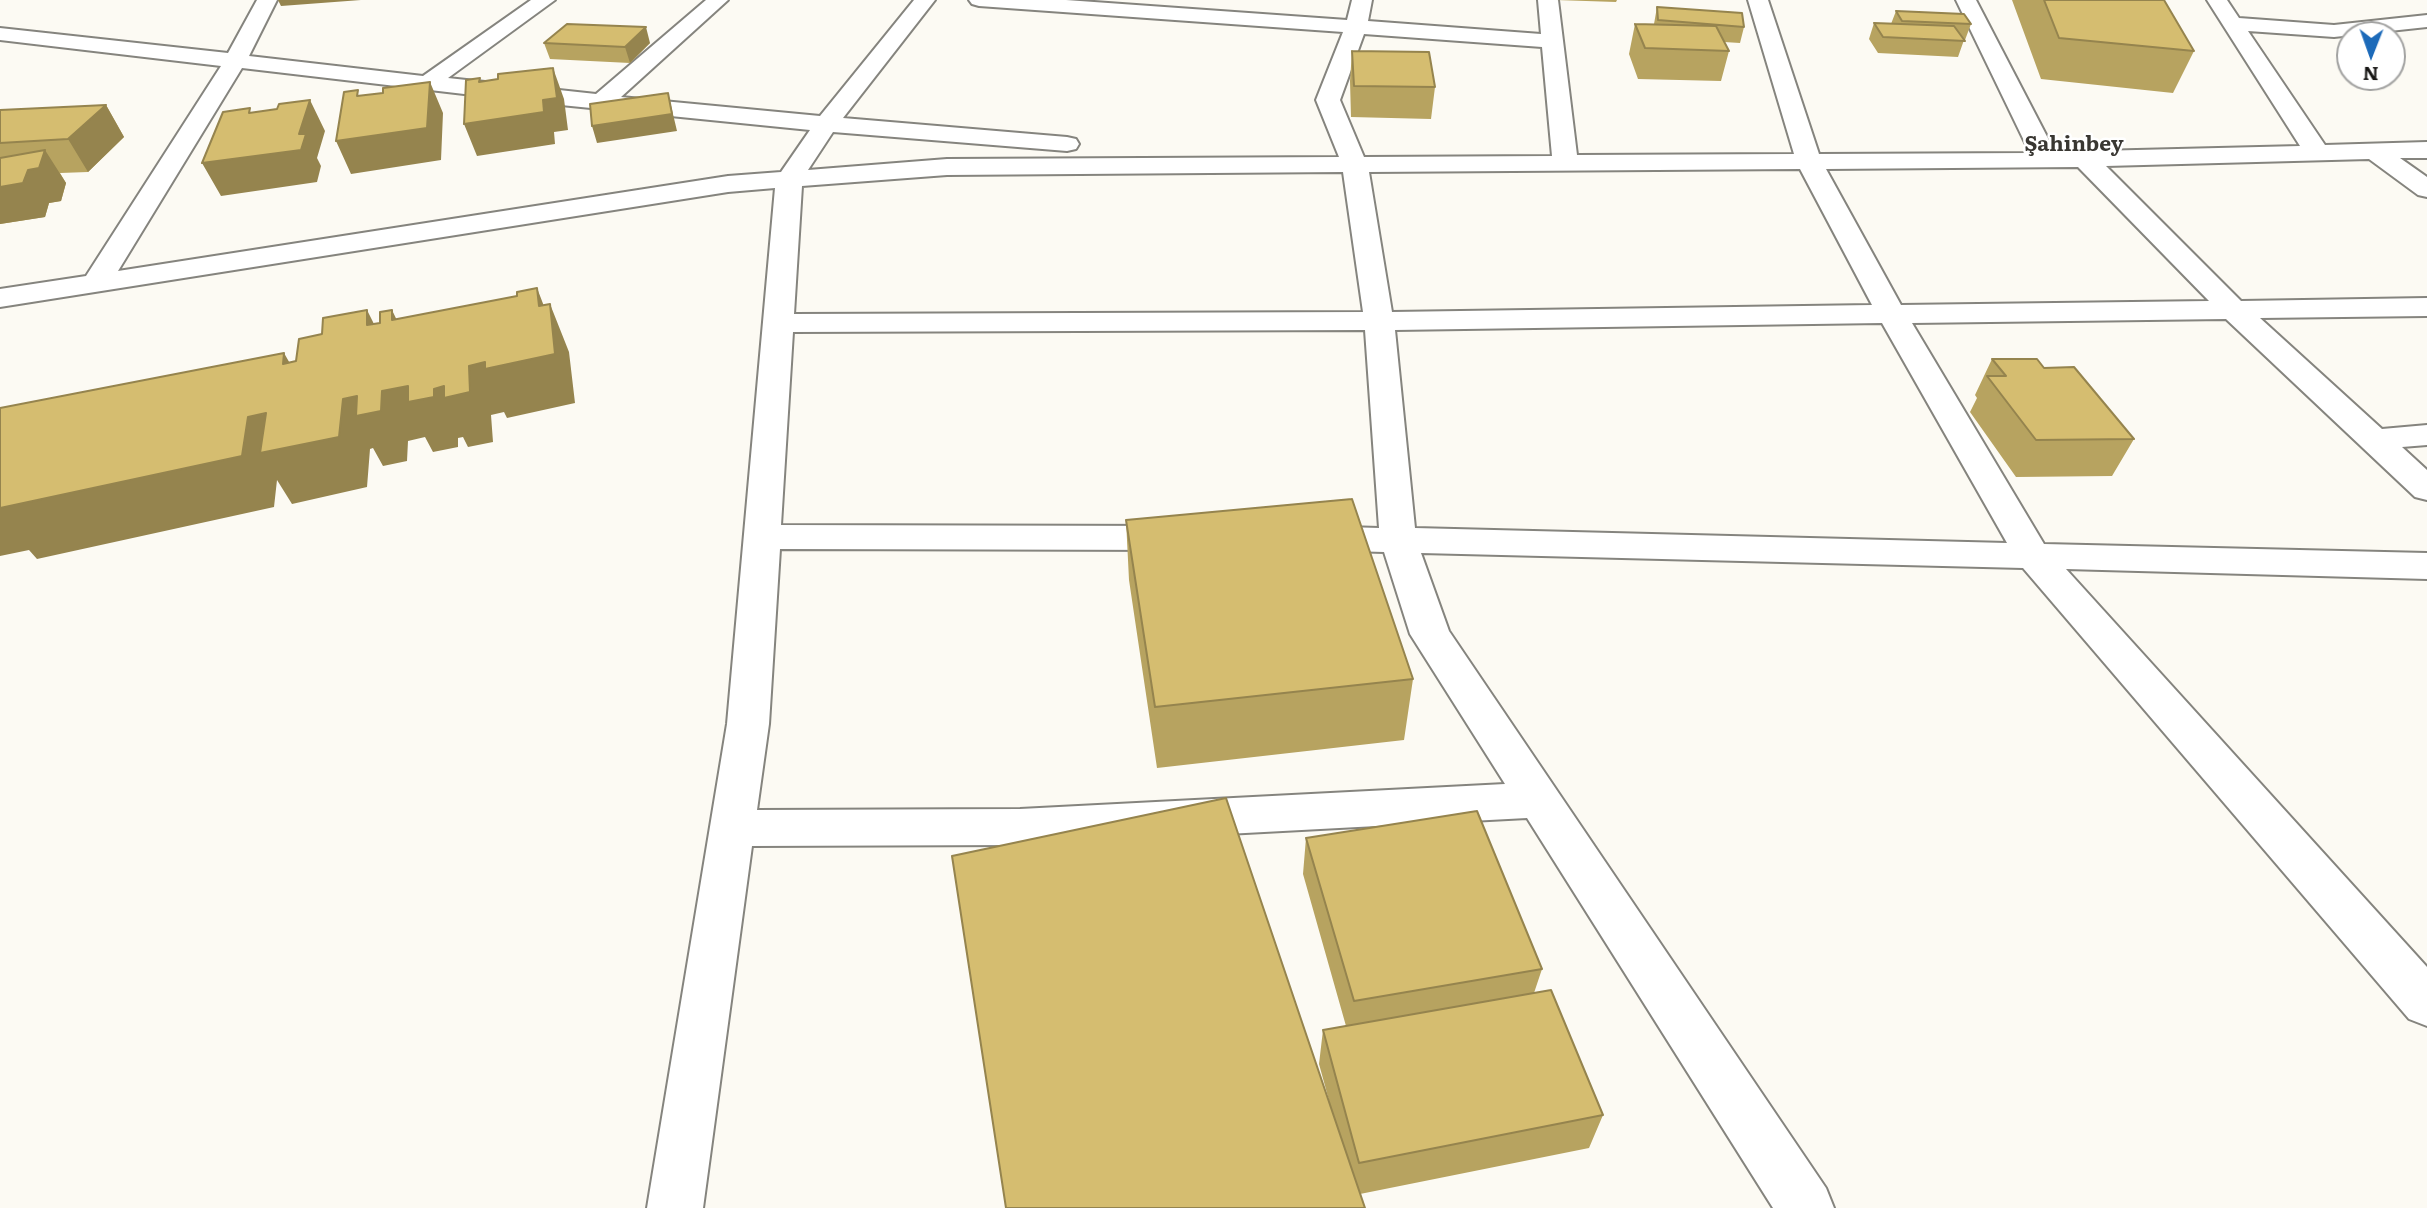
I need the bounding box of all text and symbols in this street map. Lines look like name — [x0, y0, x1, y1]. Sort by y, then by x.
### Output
north arrow — [2336, 21, 2406, 91]
text: N — [2362, 61, 2379, 89]
district label: Şahinbey — [2024, 132, 2124, 158]

